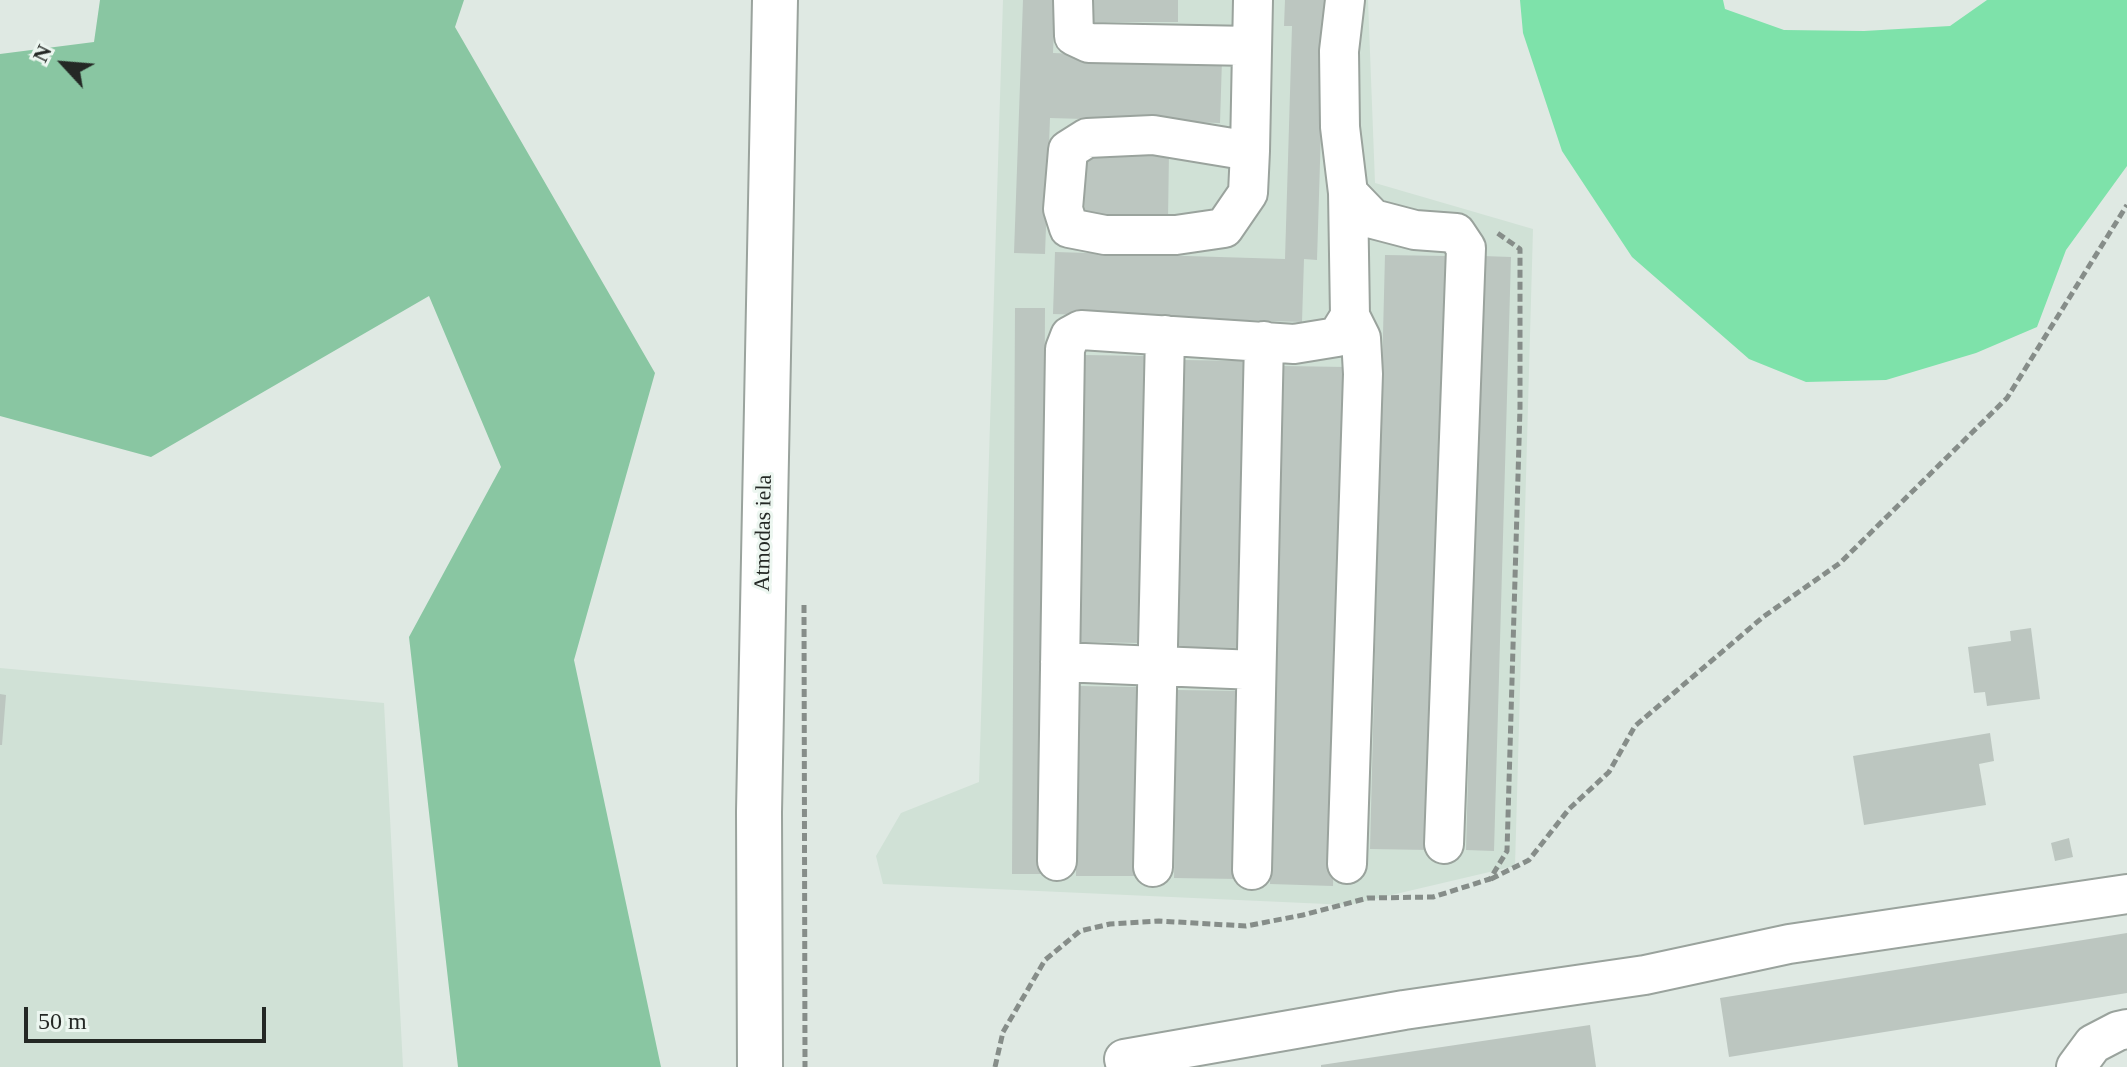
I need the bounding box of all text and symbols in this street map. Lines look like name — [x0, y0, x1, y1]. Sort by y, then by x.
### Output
north arrow — [24, 24, 104, 104]
text: N — [27, 41, 57, 66]
street label: Atmodas iela — [750, 474, 778, 592]
scale bar — [28, 991, 270, 1041]
text: 50 m — [38, 1008, 87, 1034]

